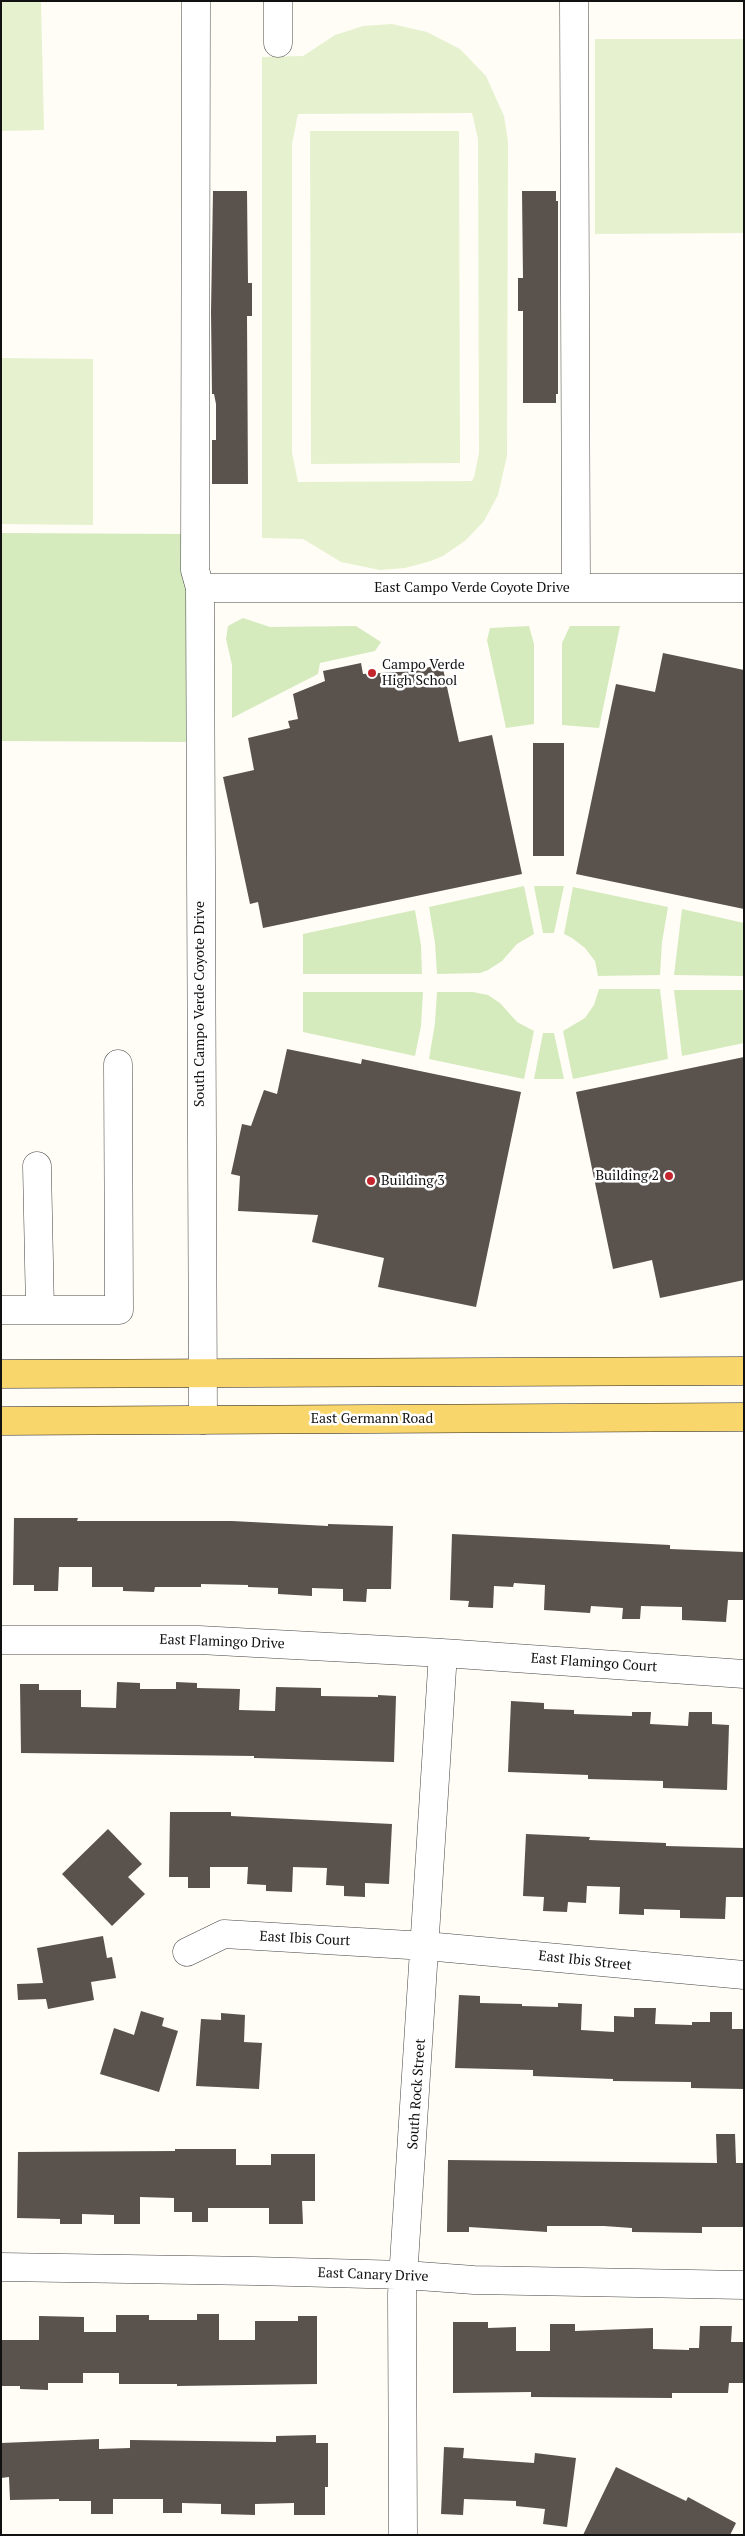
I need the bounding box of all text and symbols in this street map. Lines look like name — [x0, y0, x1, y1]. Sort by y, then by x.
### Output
street label: East Campo Verde Coyote Drive — [374, 580, 570, 596]
place label: Campo Verde High School — [382, 657, 465, 690]
marker: Campo Verde High School — [366, 667, 378, 679]
street label: South Campo Verde Coyote Drive — [192, 901, 208, 1107]
place label: Building 2 — [595, 1168, 659, 1184]
marker: Building 2 — [663, 1170, 675, 1182]
place label: Building 3 — [381, 1173, 445, 1189]
marker: Building 3 — [365, 1175, 377, 1187]
street label: East Germann Road — [311, 1411, 433, 1427]
street label: East Flamingo Drive — [159, 1631, 285, 1653]
street label: East Flamingo Court — [530, 1650, 658, 1676]
street label: East Ibis Court — [259, 1928, 351, 1950]
street label: East Ibis Street — [538, 1948, 632, 1974]
street label: South Rock Street — [405, 2038, 429, 2150]
street label: East Canary Drive — [317, 2265, 429, 2285]

